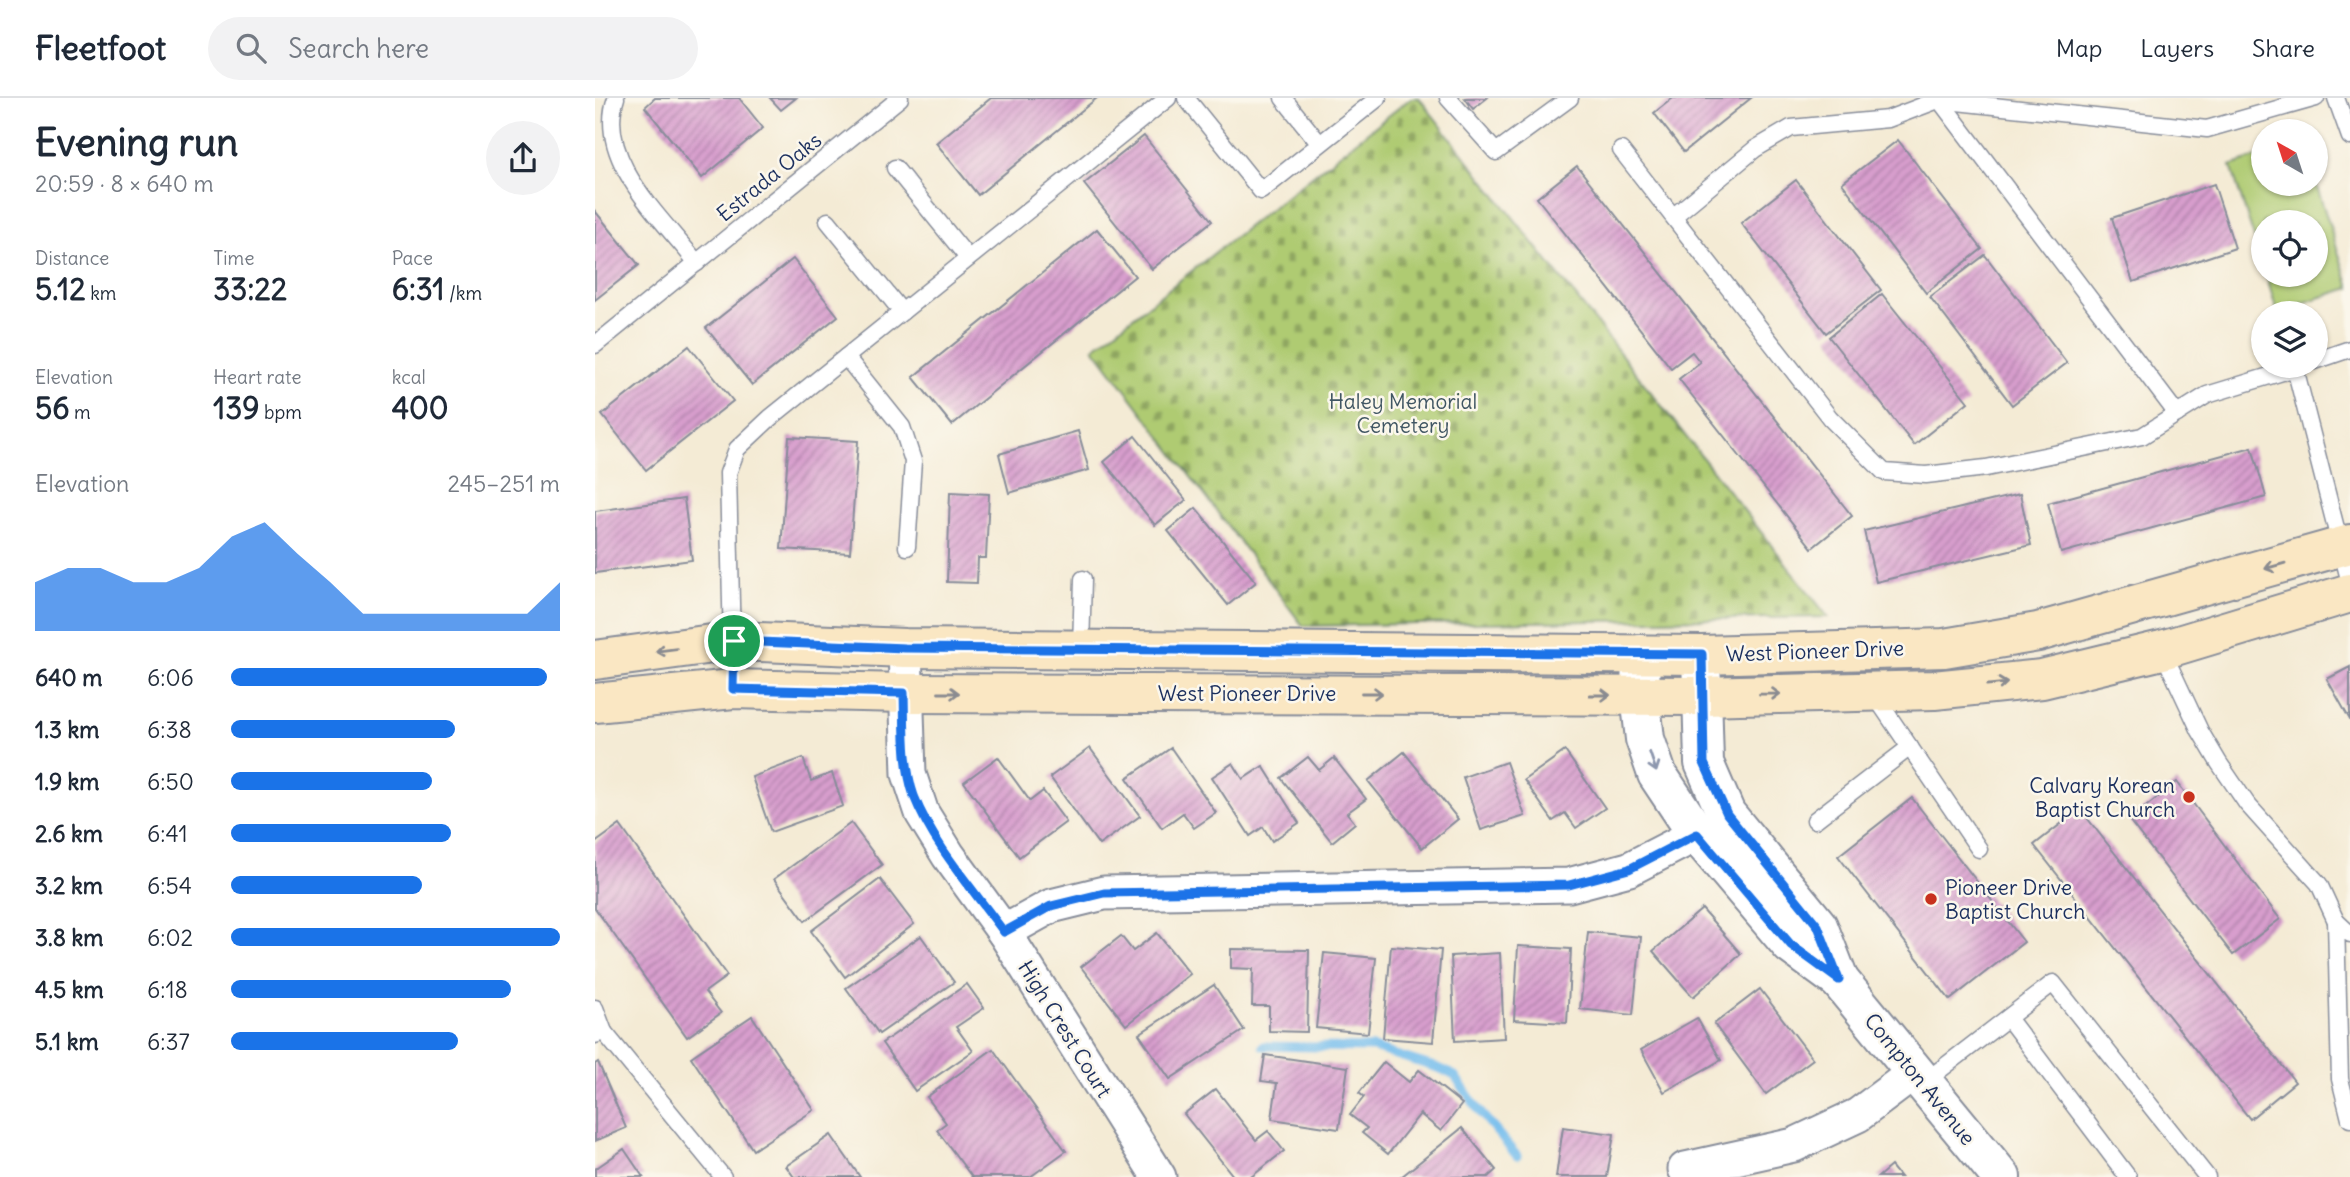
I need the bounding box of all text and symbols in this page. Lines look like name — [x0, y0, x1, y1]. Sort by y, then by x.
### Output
search box — [208, 17, 698, 80]
text: Fleetfoot — [35, 27, 166, 69]
icon: search — [232, 29, 270, 67]
text: Search here — [288, 32, 429, 65]
text: Map — [2056, 33, 2102, 63]
text: Layers — [2140, 33, 2214, 63]
text: Share — [2252, 33, 2315, 63]
text: Evening run — [35, 119, 238, 166]
north arrow — [2251, 119, 2327, 196]
map controls — [2251, 119, 2328, 378]
button: share — [486, 121, 560, 195]
street label: Estrada Oaks — [711, 127, 827, 227]
text: 20:59 · 8 × 640 m — [35, 169, 214, 198]
button: locate — [2251, 210, 2328, 287]
text: Distance — [35, 246, 109, 270]
text: Time — [213, 246, 254, 270]
text: Pace — [392, 246, 433, 270]
text: 5.12 — [35, 270, 86, 308]
text: 33:22 — [213, 270, 287, 308]
text: 6:31 — [392, 270, 444, 308]
text: km — [86, 281, 117, 305]
text: /km — [444, 281, 482, 305]
button: layers — [2251, 301, 2328, 378]
text: Elevation — [35, 365, 113, 389]
text: Heart rate — [213, 365, 301, 389]
text: kcal — [392, 365, 426, 389]
park label: Haley Memorial Cemetery — [1329, 388, 1477, 439]
text: 56 — [35, 389, 70, 427]
text: 139 — [213, 389, 260, 427]
text: 400 — [392, 389, 448, 427]
text: m — [70, 400, 91, 424]
text: bpm — [260, 400, 302, 424]
text: Elevation — [35, 469, 129, 498]
text: 245–251 m — [448, 469, 560, 498]
one-way arrow — [2264, 560, 2286, 573]
pin — [704, 611, 764, 671]
icon: arrive — [715, 622, 753, 660]
street label: West Pioneer Drive — [1725, 634, 1905, 668]
one-way arrow — [655, 644, 677, 657]
text: 640 m — [35, 663, 102, 692]
text: 6:06 — [147, 663, 194, 692]
one-way arrow — [1985, 677, 2008, 690]
street label: West Pioneer Drive — [1158, 680, 1336, 707]
one-way arrow — [937, 686, 960, 700]
one-way arrow — [1360, 686, 1383, 700]
one-way arrow — [1758, 687, 1781, 701]
one-way arrow — [1588, 688, 1611, 702]
text: 1.3 km — [35, 715, 99, 744]
text: 6:38 — [147, 715, 192, 744]
one-way arrow — [1647, 751, 1660, 773]
text: 1.9 km — [35, 767, 100, 796]
text: 6:50 — [147, 767, 194, 796]
place label: Calvary Korean Baptist Church — [2029, 772, 2175, 823]
marker: Calvary Korean Baptist Church — [2181, 789, 2197, 805]
text: 2.6 km — [35, 819, 103, 848]
text: 6:41 — [147, 819, 188, 848]
text: 3.2 km — [35, 871, 103, 900]
text: 6:54 — [147, 871, 192, 900]
place label: Pioneer Drive Baptist Church — [1945, 874, 2085, 925]
marker: Pioneer Drive Baptist Church — [1923, 891, 1939, 907]
text: 3.8 km — [35, 923, 103, 952]
text: 6:02 — [147, 923, 193, 952]
street label: High Crest Court — [1012, 955, 1118, 1103]
text: 4.5 km — [35, 975, 104, 1004]
text: 6:18 — [147, 975, 188, 1004]
street label: Compton Avenue — [1859, 1008, 1981, 1150]
text: 5.1 km — [35, 1027, 99, 1056]
text: 6:37 — [147, 1027, 190, 1056]

